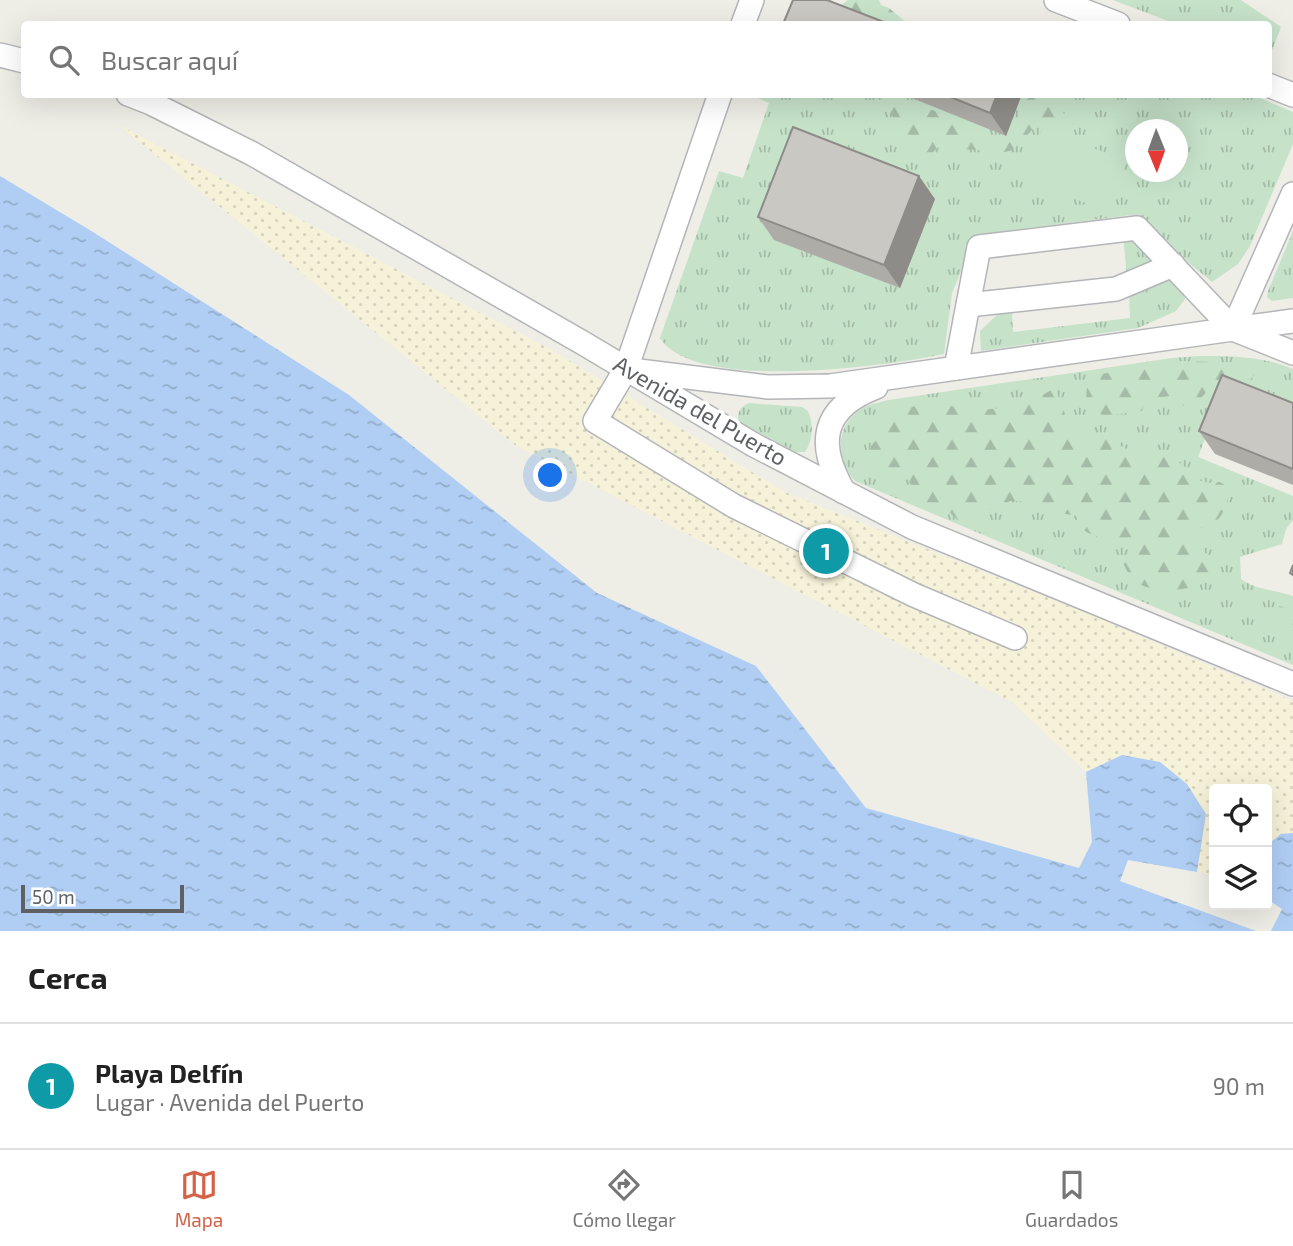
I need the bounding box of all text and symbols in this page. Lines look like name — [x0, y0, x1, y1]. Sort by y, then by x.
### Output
search box — [21, 21, 1272, 98]
icon: search — [45, 41, 83, 79]
text: Buscar aquí — [101, 44, 238, 75]
north arrow — [1125, 119, 1188, 182]
street label: Avenida del Puerto — [609, 349, 792, 471]
your location — [533, 458, 567, 492]
pin: 1 — [803, 525, 849, 577]
map controls — [1209, 784, 1272, 910]
button: locate — [1209, 784, 1272, 847]
button: layers — [1209, 847, 1272, 910]
scale bar — [21, 882, 184, 914]
text: 50 m — [32, 885, 75, 908]
text: Cerca — [28, 959, 108, 995]
text: Playa Delfín — [95, 1057, 243, 1088]
text: 1 — [46, 1072, 56, 1100]
text: 90 m — [1213, 1072, 1265, 1100]
text: Lugar · Avenida del Puerto — [95, 1088, 364, 1116]
tab: Mapa — [175, 1166, 223, 1231]
tab: Cómo llegar — [572, 1166, 676, 1231]
tab: Guardados — [1025, 1166, 1118, 1231]

